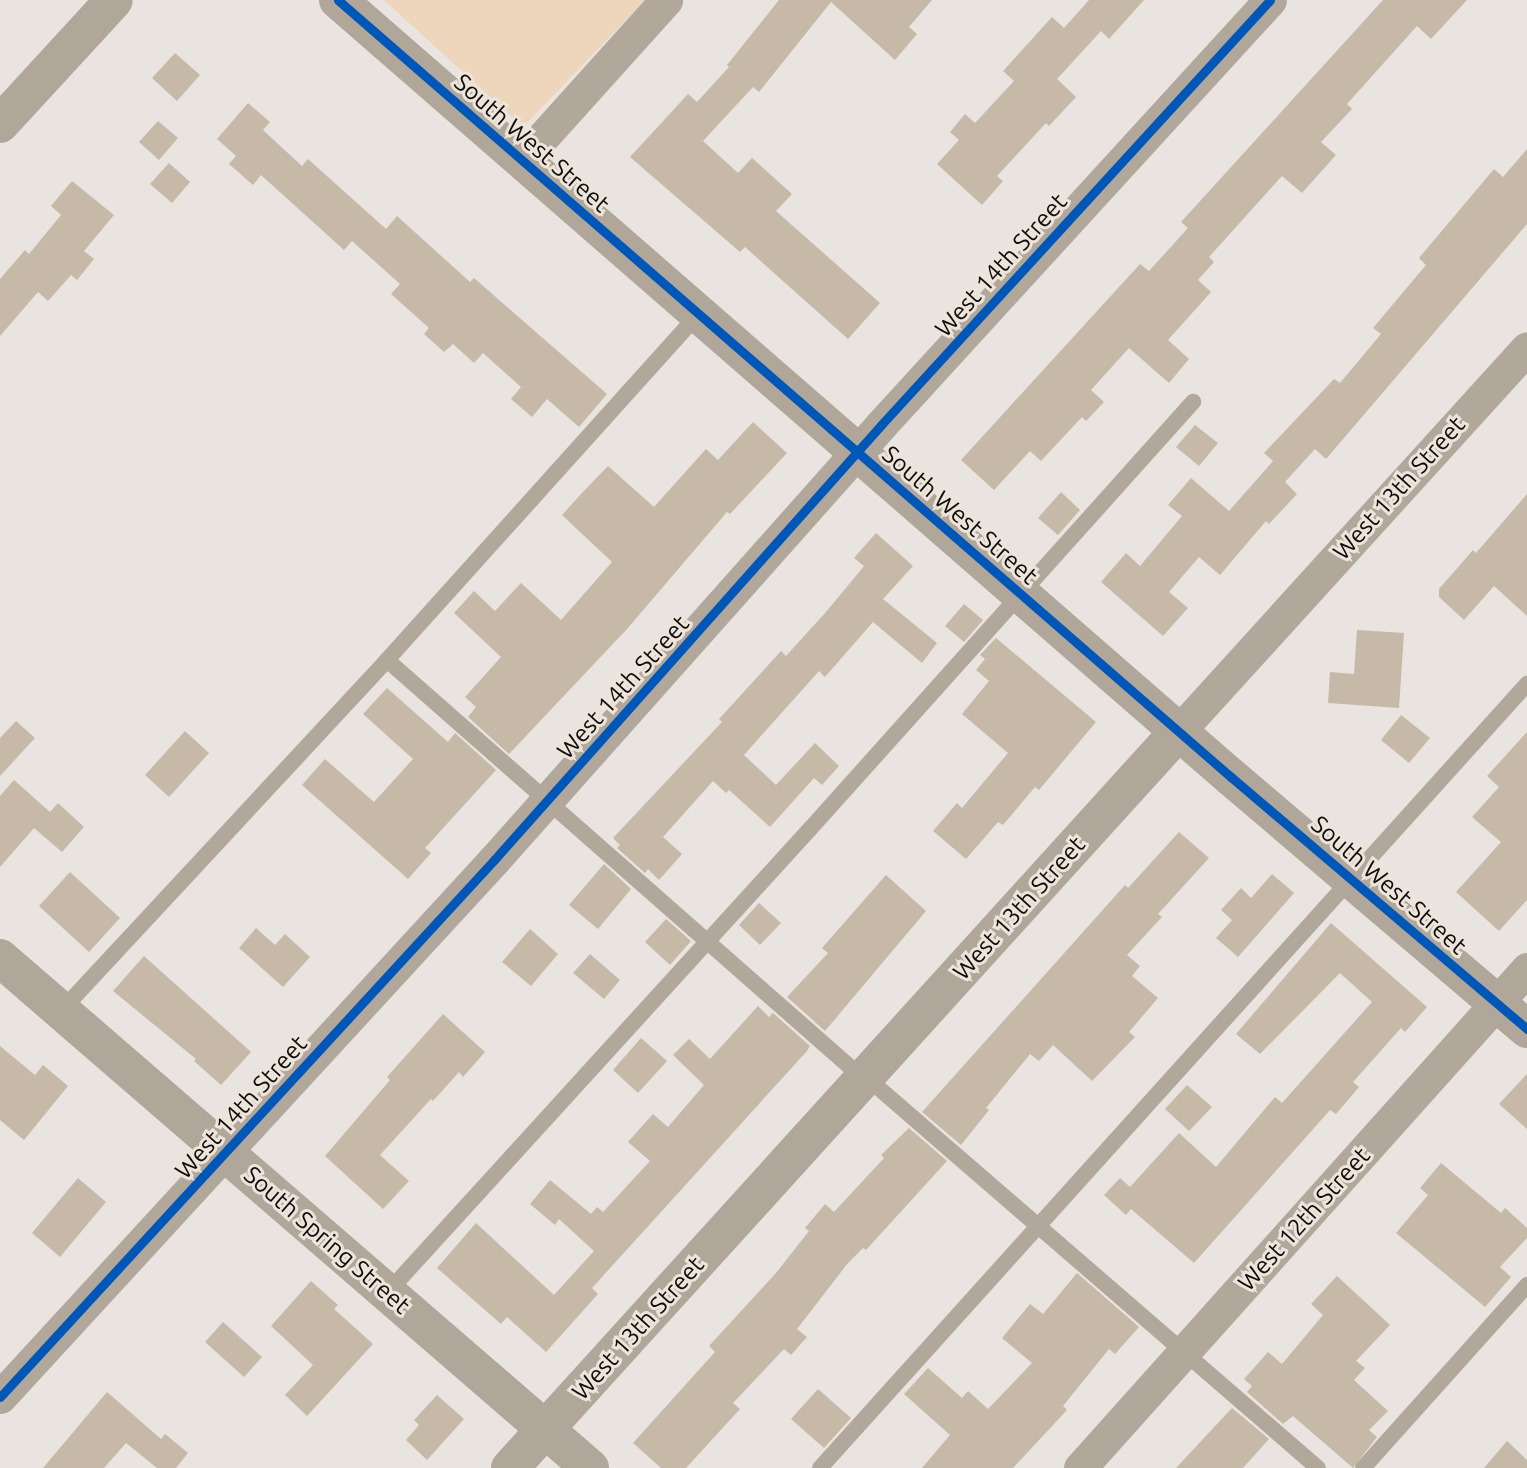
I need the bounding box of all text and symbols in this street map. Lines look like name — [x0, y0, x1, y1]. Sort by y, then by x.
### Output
street label: South West Street — [448, 68, 616, 218]
street label: West 14th Street — [929, 187, 1073, 343]
street label: West 13th Street — [1327, 410, 1471, 566]
street label: South West Street — [876, 440, 1044, 590]
street label: West 14th Street — [551, 609, 695, 765]
street label: South West Street — [1305, 810, 1473, 960]
street label: West 13th Street — [947, 830, 1091, 986]
street label: West 14th Street — [169, 1029, 313, 1185]
street label: West 12th Street — [1232, 1141, 1376, 1297]
street label: South Spring Street — [238, 1160, 416, 1320]
street label: West 13th Street — [566, 1250, 710, 1406]

